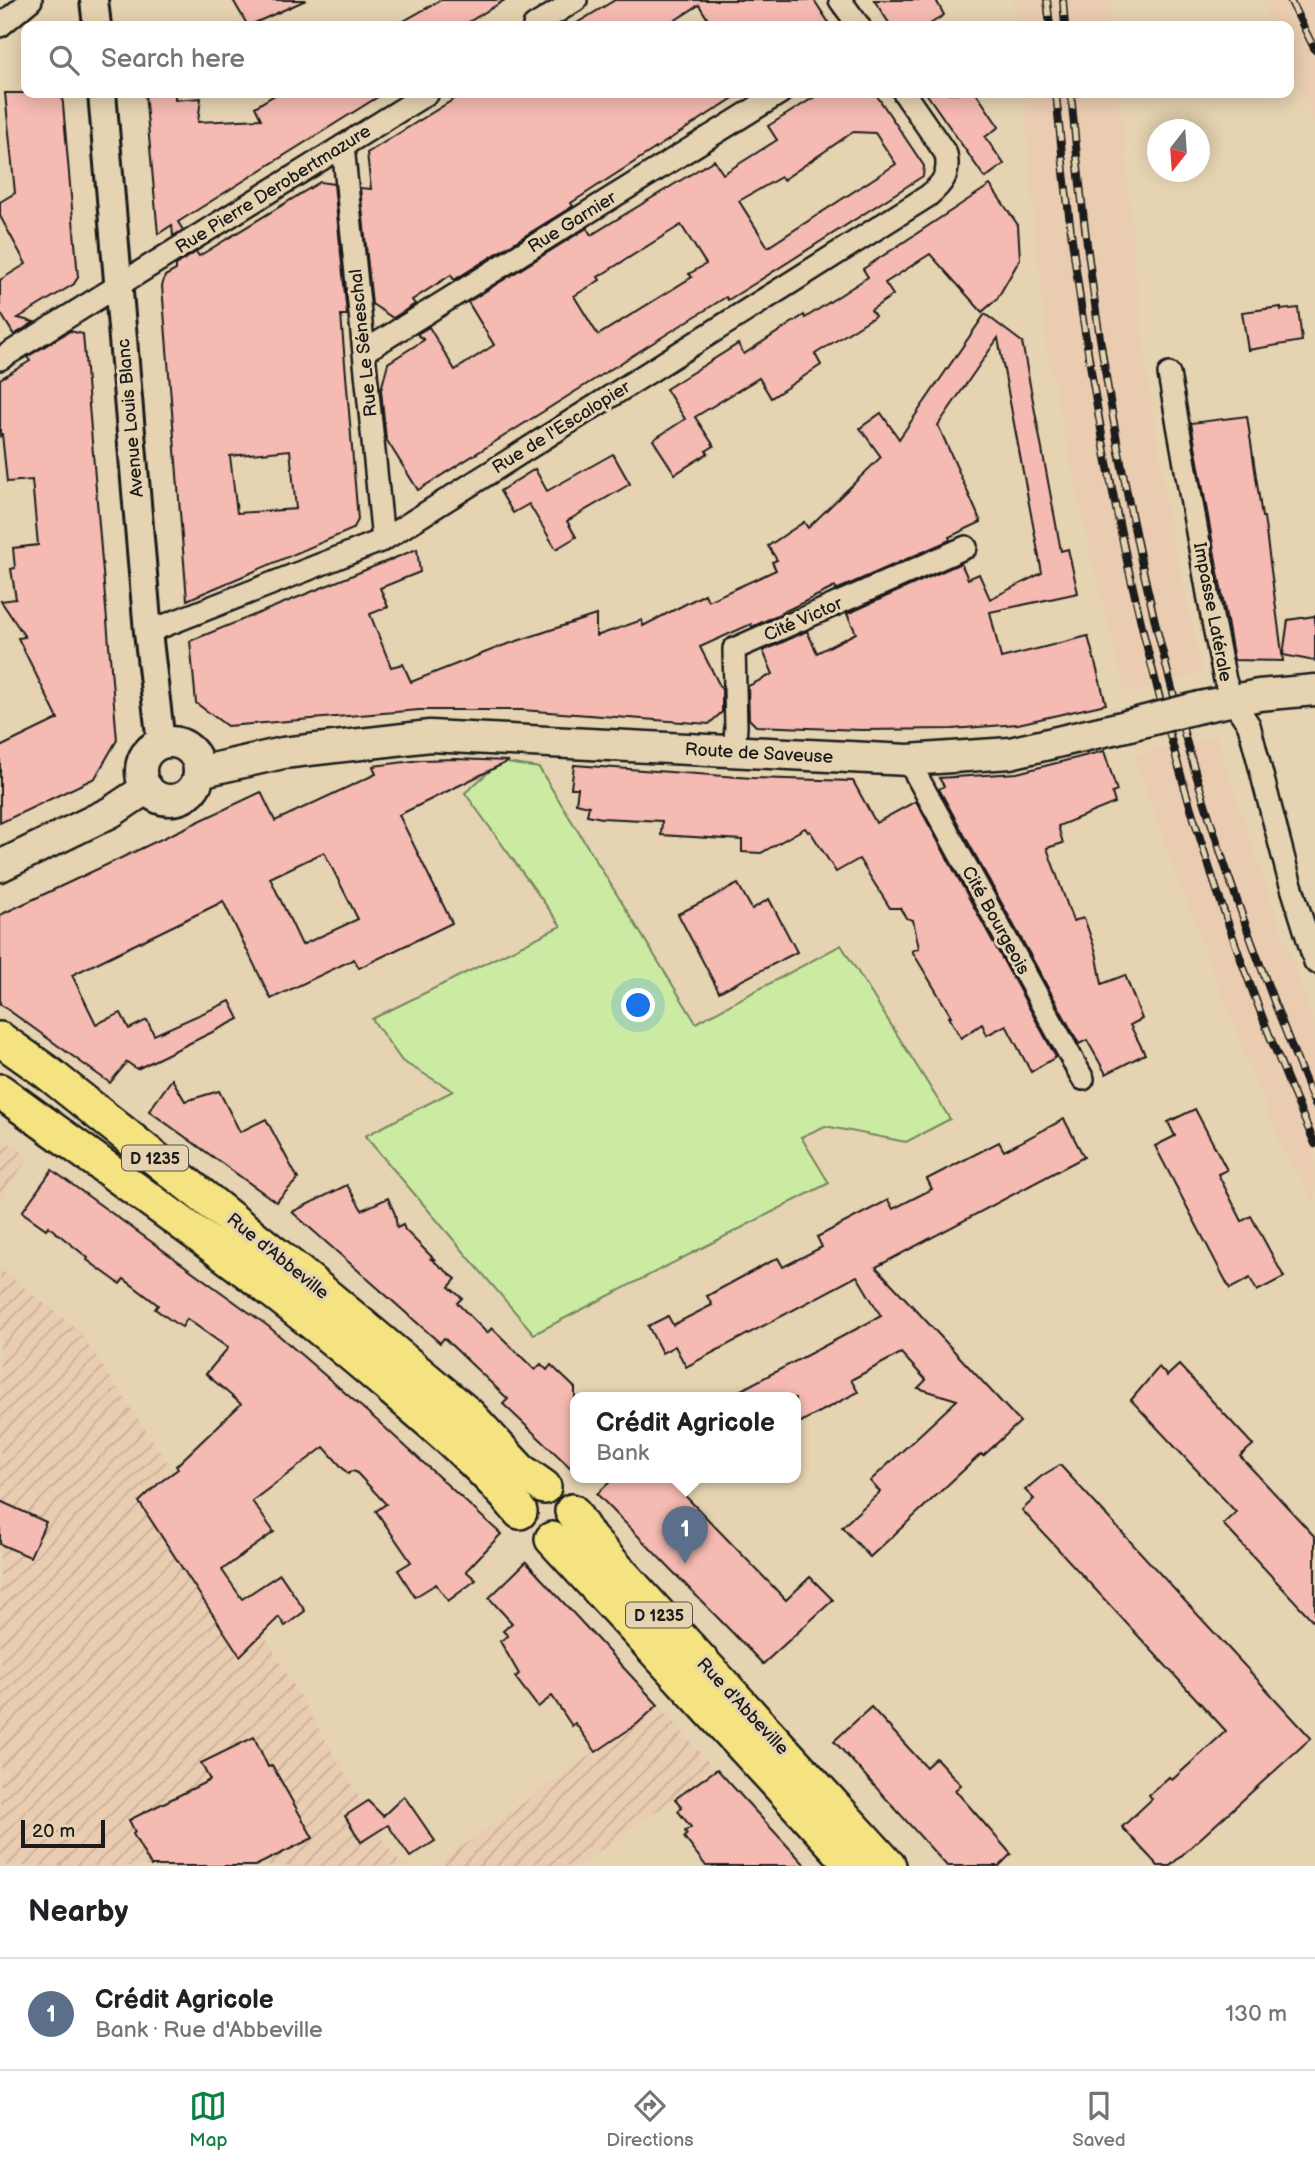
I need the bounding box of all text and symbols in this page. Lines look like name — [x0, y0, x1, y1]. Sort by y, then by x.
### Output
search box — [21, 21, 1294, 98]
icon: search — [45, 41, 83, 79]
text: Search here — [101, 44, 245, 75]
north arrow — [1147, 119, 1210, 182]
street label: Rue Pierre Derobertmazure — [172, 120, 375, 258]
street label: Rue Garnier — [524, 187, 621, 258]
street label: Rue Le Séneschal — [345, 268, 382, 418]
street label: Avenue Louis Blanc — [113, 338, 148, 498]
street label: Rue de l'Escalopier — [488, 376, 635, 478]
street label: Impasse Latérale — [1189, 541, 1236, 684]
street label: Cité Victor — [761, 593, 846, 646]
street label: Route de Saveuse — [684, 739, 834, 768]
street label: Cité Bourgeois — [957, 862, 1034, 978]
your location — [621, 988, 655, 1022]
road number: D 1235 — [122, 1146, 188, 1170]
street label: Rue d'Abbeville — [223, 1209, 333, 1304]
popup — [570, 1392, 801, 1483]
text: Crédit Agricole — [596, 1408, 775, 1439]
text: Bank — [596, 1439, 649, 1467]
pin: 1 — [662, 1506, 708, 1564]
road number: D 1235 — [626, 1602, 692, 1628]
street label: Rue d'Abbeville — [692, 1654, 793, 1759]
scale bar — [21, 1817, 105, 1849]
text: 20 m — [32, 1820, 75, 1843]
text: Nearby — [28, 1894, 128, 1930]
text: Crédit Agricole — [95, 1985, 274, 2016]
text: 1 — [46, 2000, 56, 2028]
text: 130 m — [1225, 2000, 1287, 2028]
text: Bank · Rue d'Abbeville — [95, 2016, 323, 2044]
tab: Map — [189, 2087, 228, 2152]
tab: Directions — [606, 2087, 694, 2152]
tab: Saved — [1072, 2087, 1126, 2152]

